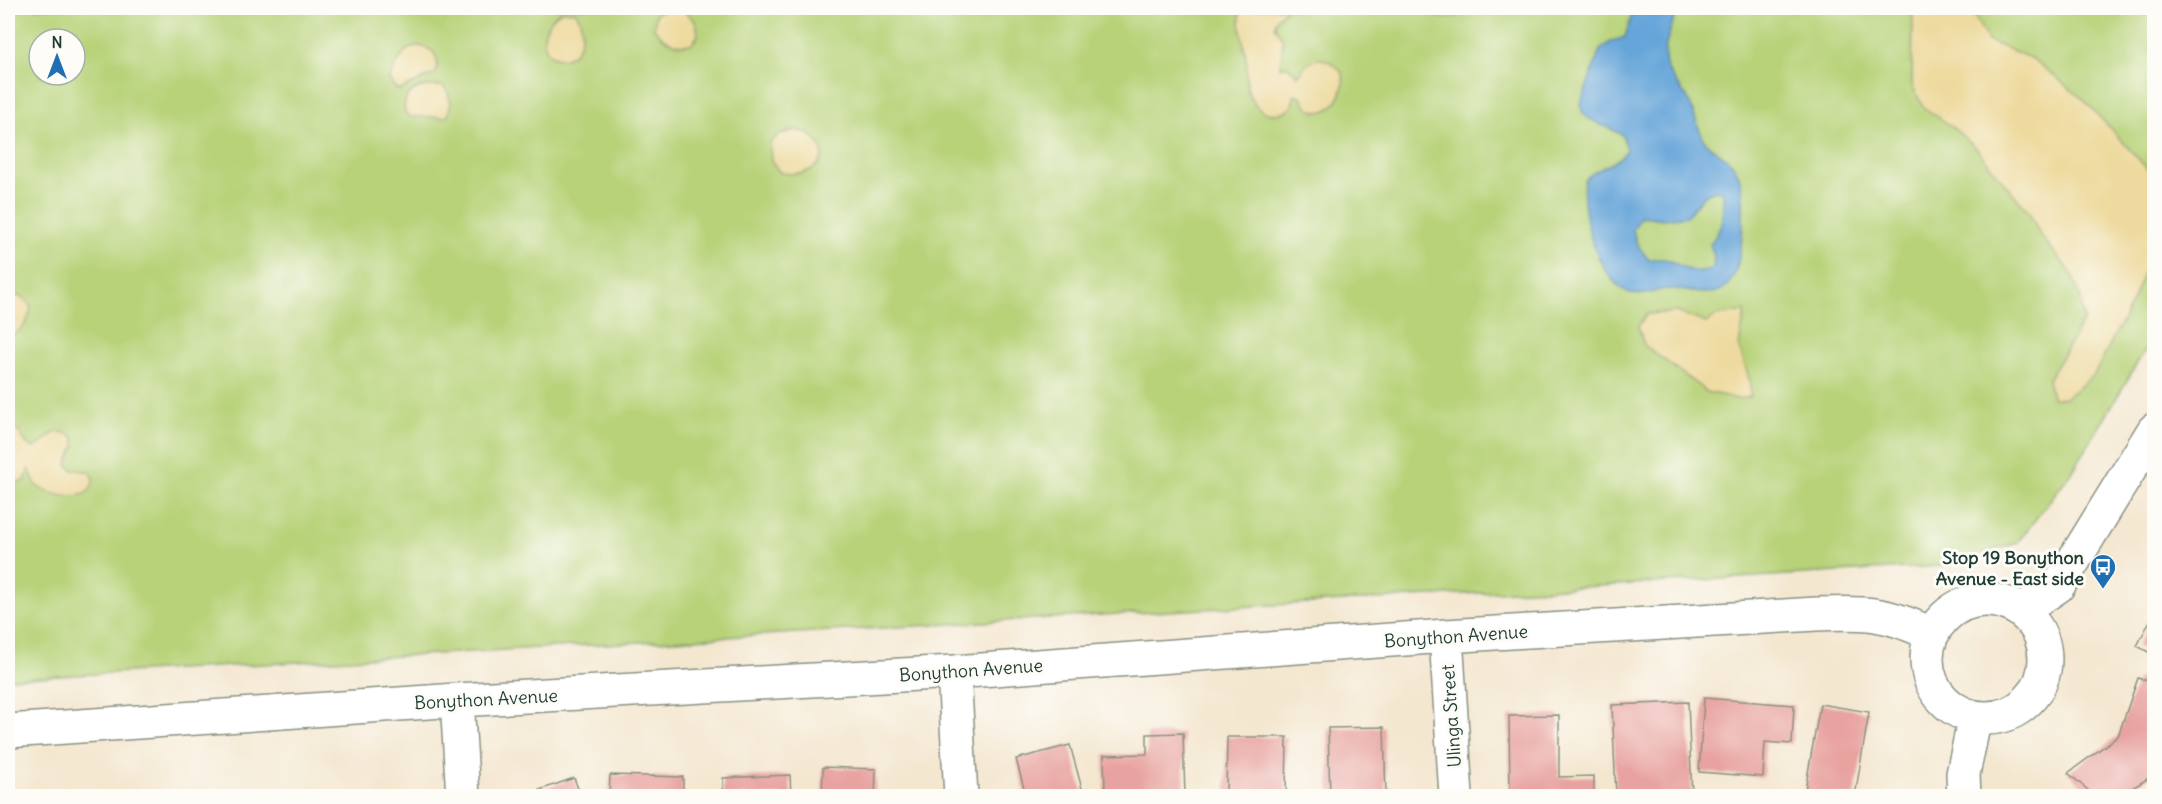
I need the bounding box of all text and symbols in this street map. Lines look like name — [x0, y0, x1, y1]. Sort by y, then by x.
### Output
north arrow — [27, 27, 87, 87]
text: N — [51, 32, 63, 52]
place label: Stop 19 Bonython Avenue - East side — [1936, 546, 2085, 590]
bus stop icon: Stop 19 Bonython Avenue - East side — [2088, 552, 2118, 590]
street label: Bonython Avenue — [1383, 620, 1529, 652]
street label: Bonython Avenue — [898, 654, 1044, 686]
street label: Ulinga Street — [1436, 664, 1466, 768]
street label: Bonython Avenue — [413, 684, 559, 714]

